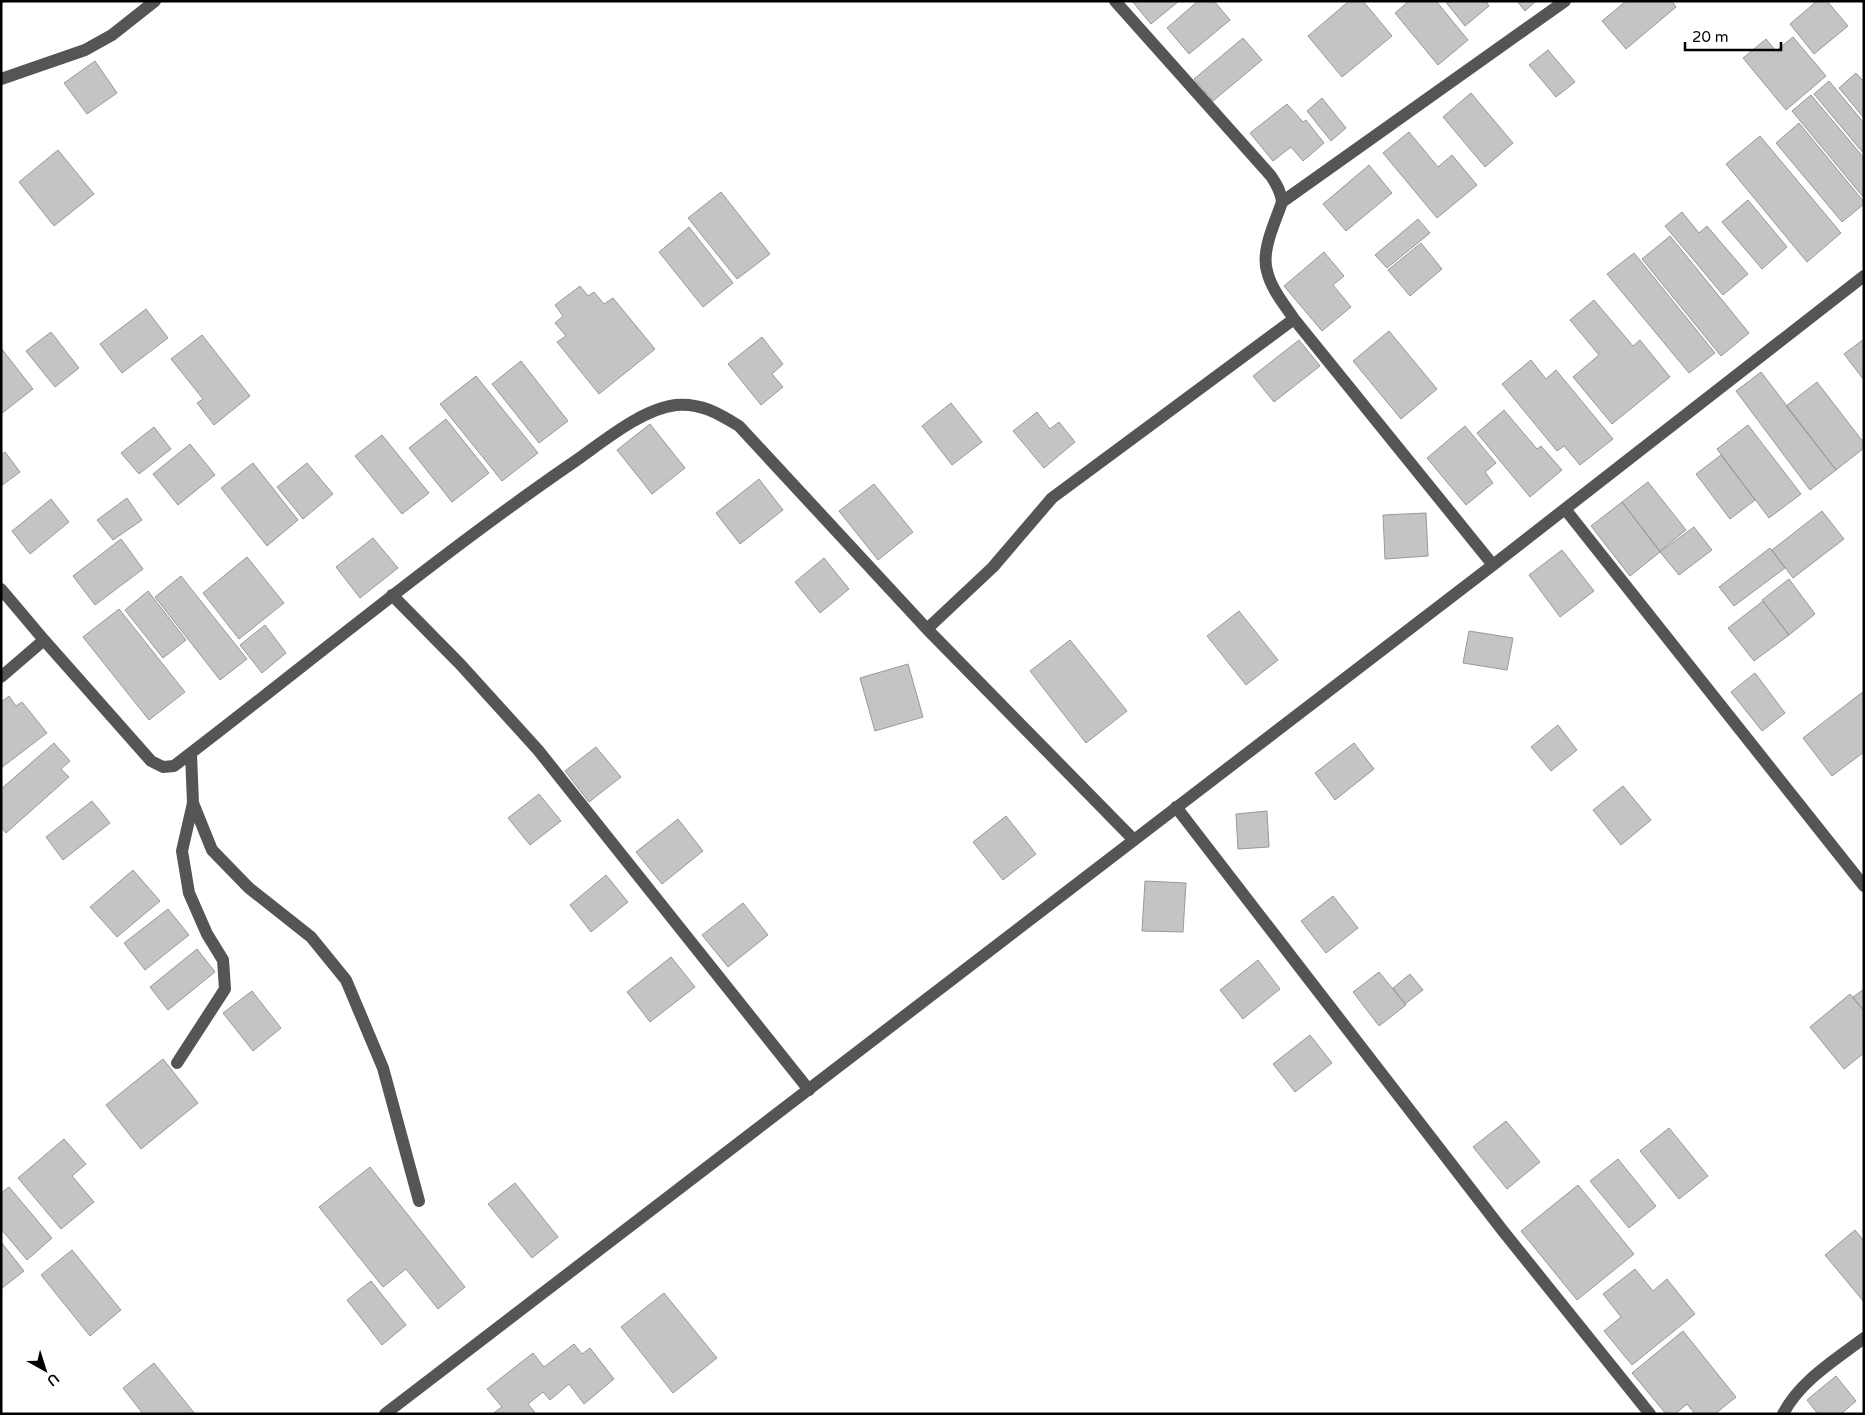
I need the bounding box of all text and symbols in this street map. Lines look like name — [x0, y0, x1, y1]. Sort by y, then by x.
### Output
scale bar — [1685, 20, 1781, 52]
text: 20 m — [1692, 28, 1729, 46]
north arrow — [20, 1345, 70, 1395]
text: U — [43, 1370, 62, 1390]

